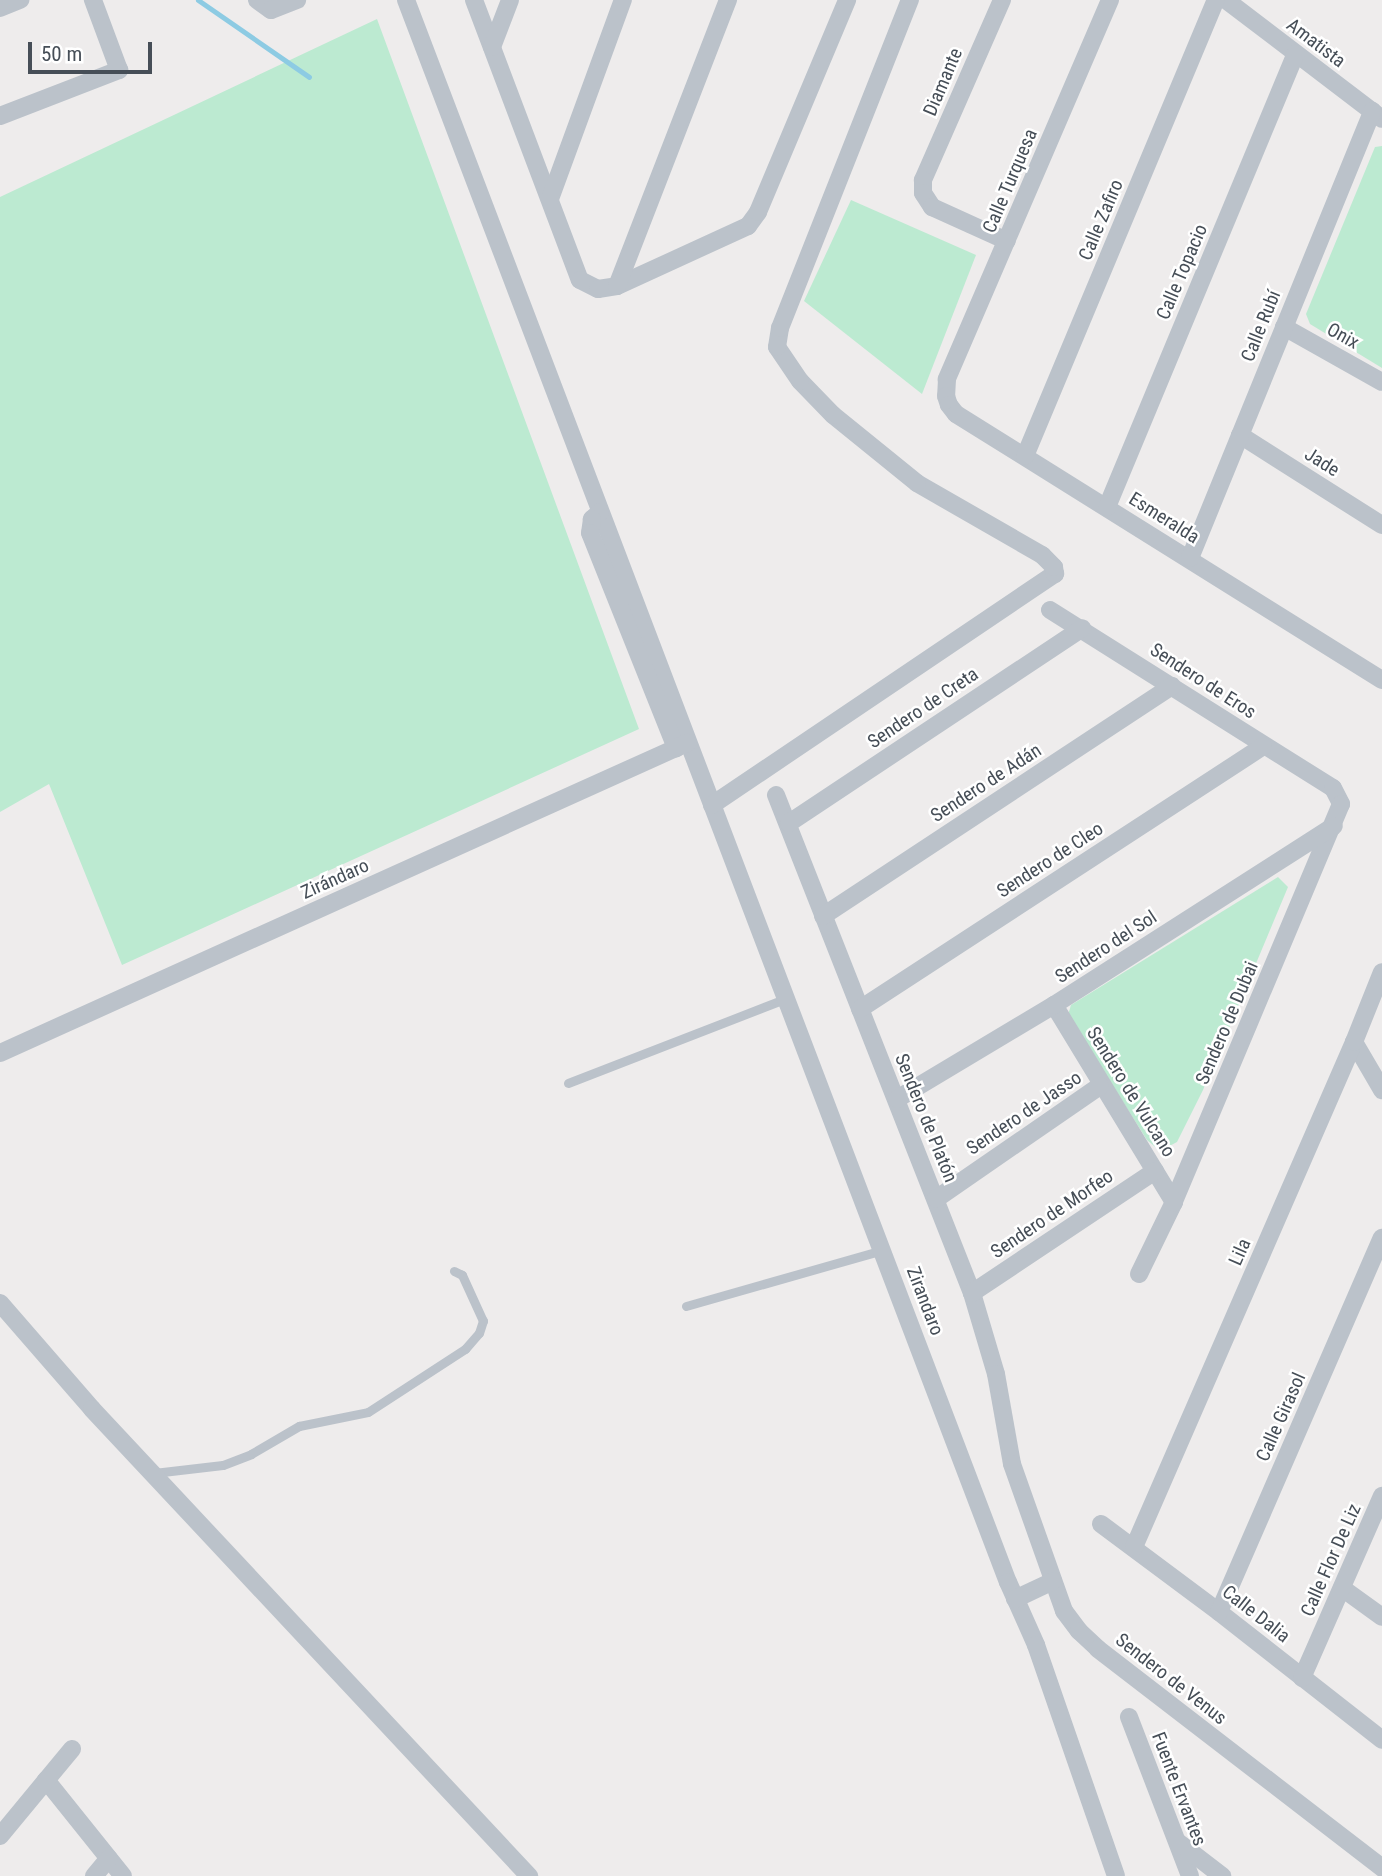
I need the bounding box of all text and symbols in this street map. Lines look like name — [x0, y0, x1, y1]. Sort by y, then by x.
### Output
street label: Amatista — [1282, 14, 1350, 72]
scale bar — [32, 28, 156, 72]
text: 50 m — [41, 42, 82, 66]
street label: Diamante — [919, 45, 967, 119]
street label: Calle Turquesa — [978, 125, 1042, 237]
street label: Calle Zafiro — [1074, 176, 1128, 264]
street label: Calle Topacio — [1152, 221, 1212, 323]
street label: Calle Rubí — [1236, 287, 1286, 365]
street label: Onix — [1323, 318, 1363, 354]
street label: Jade — [1300, 443, 1344, 481]
street label: Esmeralda — [1125, 487, 1203, 549]
street label: Sendero de Eros — [1146, 638, 1260, 724]
street label: Sendero de Creta — [863, 663, 983, 753]
street label: Sendero de Adán — [926, 739, 1046, 827]
street label: Sendero de Cleo — [993, 817, 1107, 903]
street label: Zirándaro — [298, 854, 372, 904]
street label: Sendero del Sol — [1051, 906, 1161, 988]
street label: Sendero de Dubai — [1191, 958, 1263, 1088]
street label: Sendero de Vulcano — [1082, 1023, 1180, 1161]
street label: Sendero de Platón — [890, 1050, 962, 1186]
street label: Sendero de Jasso — [962, 1066, 1086, 1160]
street label: Sendero de Morfeo — [987, 1165, 1117, 1263]
street label: Lila — [1224, 1235, 1256, 1269]
street label: Zirandaro — [902, 1263, 948, 1339]
street label: Calle Girasol — [1251, 1369, 1311, 1465]
street label: Calle Flor De Liz — [1296, 1500, 1366, 1620]
street label: Calle Dalia — [1218, 1581, 1294, 1647]
street label: Sendero de Venus — [1111, 1629, 1231, 1729]
street label: Fuente Ervantes — [1147, 1729, 1211, 1849]

